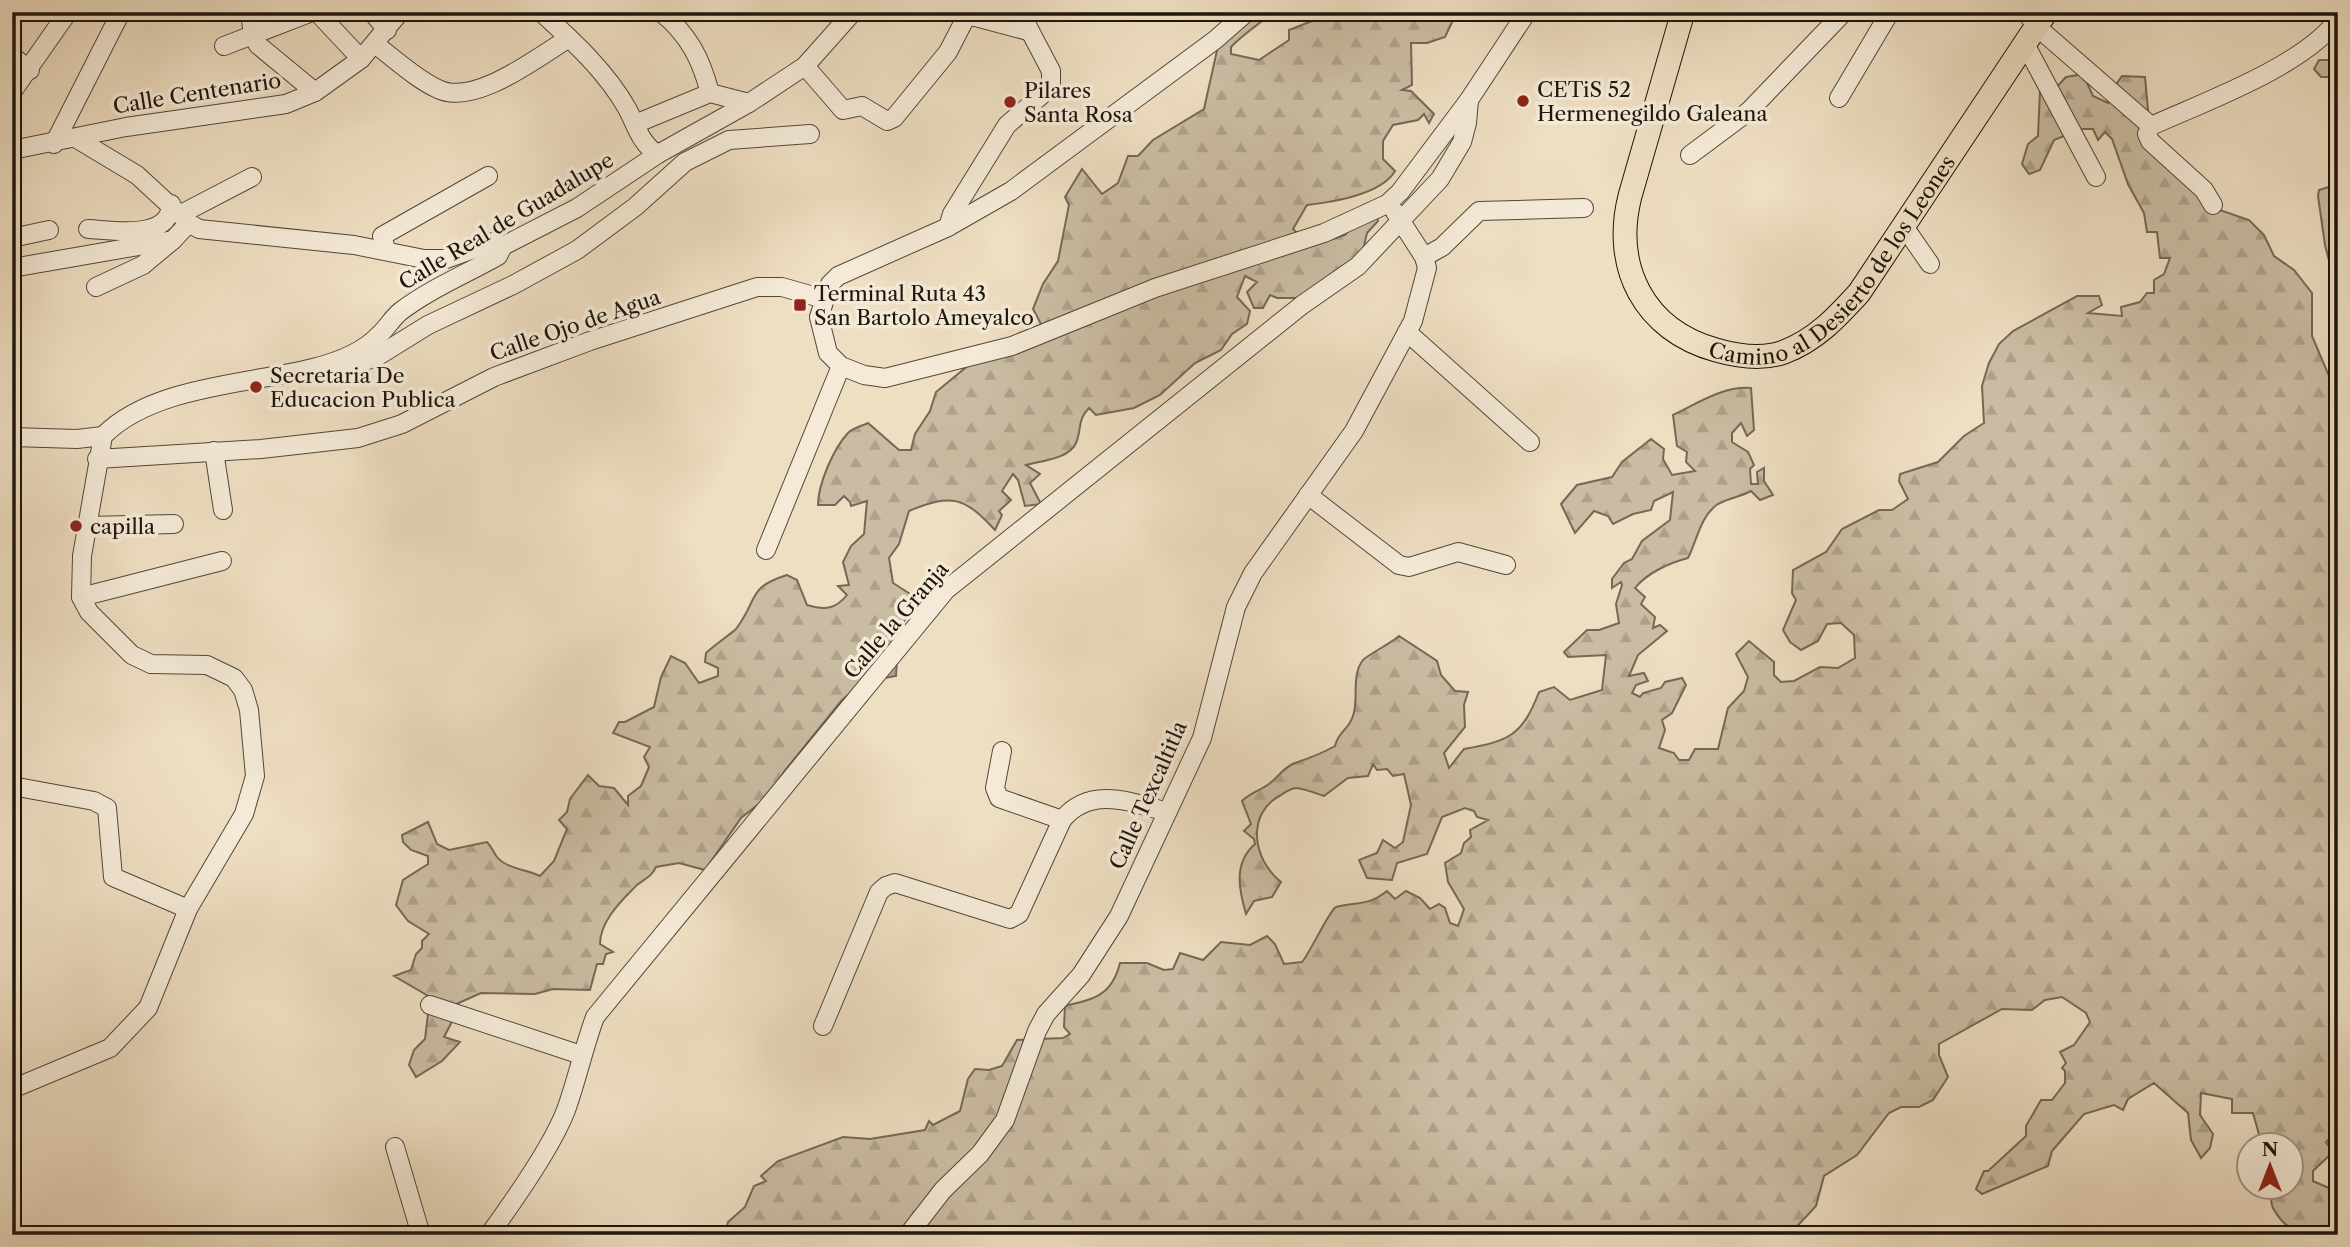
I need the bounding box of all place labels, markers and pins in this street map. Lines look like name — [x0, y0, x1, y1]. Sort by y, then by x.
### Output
place label: CETiS 52 Hermenegildo Galeana — [1537, 77, 1769, 126]
place label: Pilares Santa Rosa — [1024, 78, 1134, 127]
marker: CETiS 52 Hermenegildo Galeana — [1515, 93, 1531, 109]
marker: Pilares Santa Rosa — [1002, 94, 1018, 110]
place label: Terminal Ruta 43 San Bartolo Ameyalco — [814, 281, 1034, 330]
marker: Terminal Ruta 43 San Bartolo Ameyalco — [792, 297, 808, 313]
place label: Secretaria De Educacion Publica — [270, 363, 456, 412]
marker: Secretaria De Educacion Publica — [248, 379, 264, 395]
place label: capilla — [90, 514, 156, 539]
marker: capilla — [68, 518, 84, 534]

